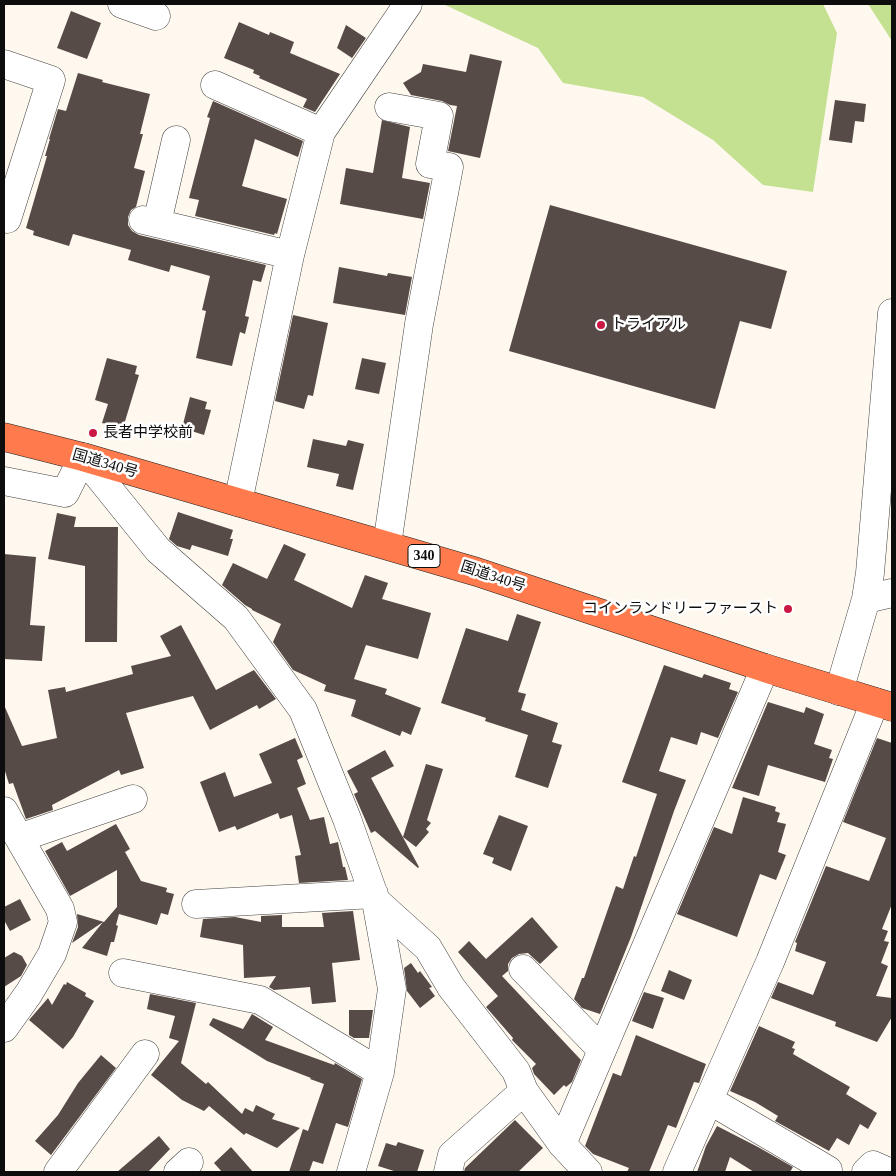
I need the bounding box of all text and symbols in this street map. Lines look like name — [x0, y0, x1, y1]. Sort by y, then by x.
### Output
place label: トライアル — [611, 316, 686, 334]
marker: トライアル — [595, 319, 607, 331]
place label: 長者中学校前 — [103, 424, 193, 442]
marker: 長者中学校前 — [87, 427, 99, 439]
street label: 国道340号 — [70, 446, 140, 482]
road number: 340 — [408, 544, 440, 568]
street label: 国道340号 — [458, 558, 528, 596]
place label: コインランドリーファースト — [583, 600, 778, 618]
marker: コインランドリーファースト — [782, 603, 794, 615]

